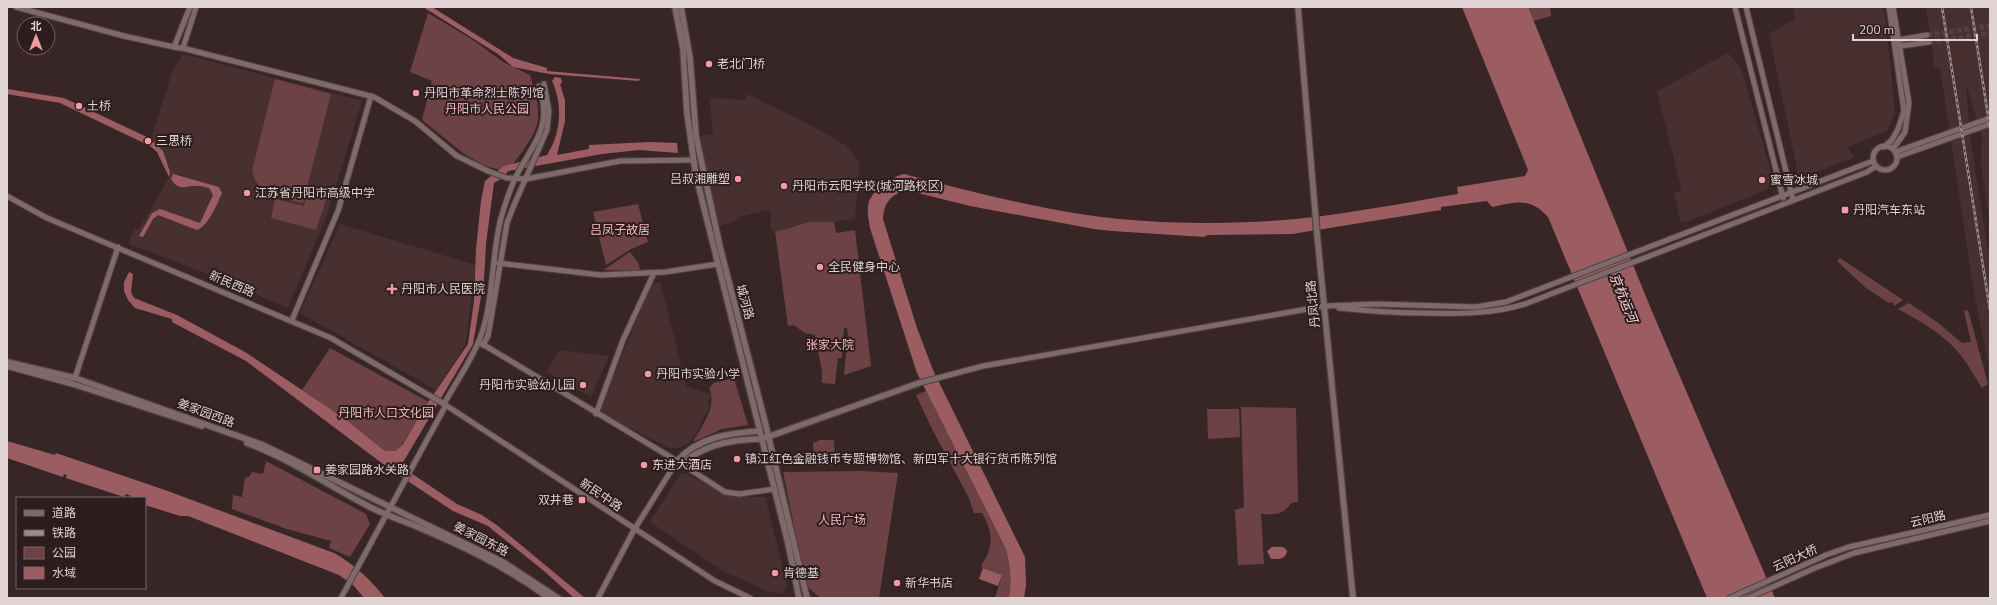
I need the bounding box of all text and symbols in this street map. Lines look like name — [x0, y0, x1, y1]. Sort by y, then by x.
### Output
north arrow — [16, 16, 56, 56]
scale bar — [1853, 16, 1977, 42]
text: 北 — [31, 19, 42, 34]
text: 200 m — [1859, 22, 1894, 38]
place label: 老北门桥 — [717, 56, 765, 72]
marker: 老北门桥 — [704, 59, 714, 69]
place label: 丹阳市革命烈士陈列馆 — [424, 85, 544, 101]
marker: 丹阳市革命烈士陈列馆 — [411, 88, 421, 98]
place label: 土桥 — [87, 98, 111, 114]
marker: 土桥 — [74, 101, 84, 111]
park label: 丹阳市人民公园 — [445, 101, 529, 117]
place label: 三思桥 — [156, 133, 192, 149]
marker: 三思桥 — [143, 136, 153, 146]
place label: 吕叔湘雕塑 — [670, 171, 730, 187]
place label: 蜜雪冰城 — [1770, 172, 1818, 188]
marker: 吕叔湘雕塑 — [733, 174, 743, 184]
marker: 蜜雪冰城 — [1757, 175, 1767, 185]
place label: 丹阳市云阳学校(城河路校区) — [792, 178, 944, 194]
marker: 丹阳市云阳学校(城河路校区) — [779, 181, 789, 191]
place label: 江苏省丹阳市高级中学 — [255, 185, 375, 201]
marker: 江苏省丹阳市高级中学 — [242, 188, 252, 198]
place label: 丹阳汽车东站 — [1853, 202, 1925, 218]
marker: 丹阳汽车东站 — [1840, 205, 1850, 215]
park label: 吕凤子故居 — [590, 222, 650, 238]
place label: 全民健身中心 — [828, 259, 900, 275]
marker: 全民健身中心 — [815, 262, 825, 272]
street label: 新民西路 — [207, 267, 257, 301]
water label: 京杭运河 — [1605, 271, 1642, 328]
street label: 丹凤北路 — [1303, 279, 1323, 329]
place label: 丹阳市人民医院 — [401, 281, 485, 297]
marker: 丹阳市人民医院 — [386, 283, 398, 295]
street label: 城河路 — [733, 283, 757, 321]
park label: 张家大院 — [806, 337, 854, 353]
place label: 丹阳市实验小学 — [656, 366, 740, 382]
marker: 丹阳市实验小学 — [643, 369, 653, 379]
place label: 丹阳市实验幼儿园 — [479, 377, 575, 393]
marker: 丹阳市实验幼儿园 — [578, 380, 588, 390]
street label: 姜家园西路 — [175, 395, 237, 431]
park label: 丹阳市人口文化园 — [338, 405, 434, 421]
place label: 镇江红色金融钱币专题博物馆、新四军十大银行货币陈列馆 — [745, 451, 1057, 467]
marker: 镇江红色金融钱币专题博物馆、新四军十大银行货币陈列馆 — [732, 454, 742, 464]
place label: 东进大酒店 — [652, 457, 712, 473]
marker: 东进大酒店 — [639, 460, 649, 470]
place label: 姜家园路水关路 — [325, 462, 409, 478]
marker: 姜家园路水关路 — [312, 465, 322, 475]
street label: 新民中路 — [577, 475, 625, 515]
place label: 双井巷 — [538, 492, 574, 508]
marker: 双井巷 — [577, 495, 587, 505]
legend — [16, 497, 146, 589]
text: 道路 — [52, 505, 76, 521]
street label: 云阳路 — [1909, 507, 1947, 531]
park label: 人民广场 — [818, 512, 866, 528]
street label: 姜家园东路 — [451, 518, 511, 560]
text: 铁路 — [52, 525, 76, 541]
street label: 云阳大桥 — [1770, 541, 1820, 575]
text: 公园 — [52, 545, 76, 561]
text: 水域 — [52, 565, 76, 581]
place label: 肯德基 — [783, 565, 819, 581]
marker: 肯德基 — [770, 568, 780, 578]
place label: 新华书店 — [905, 575, 953, 591]
marker: 新华书店 — [892, 578, 902, 588]

